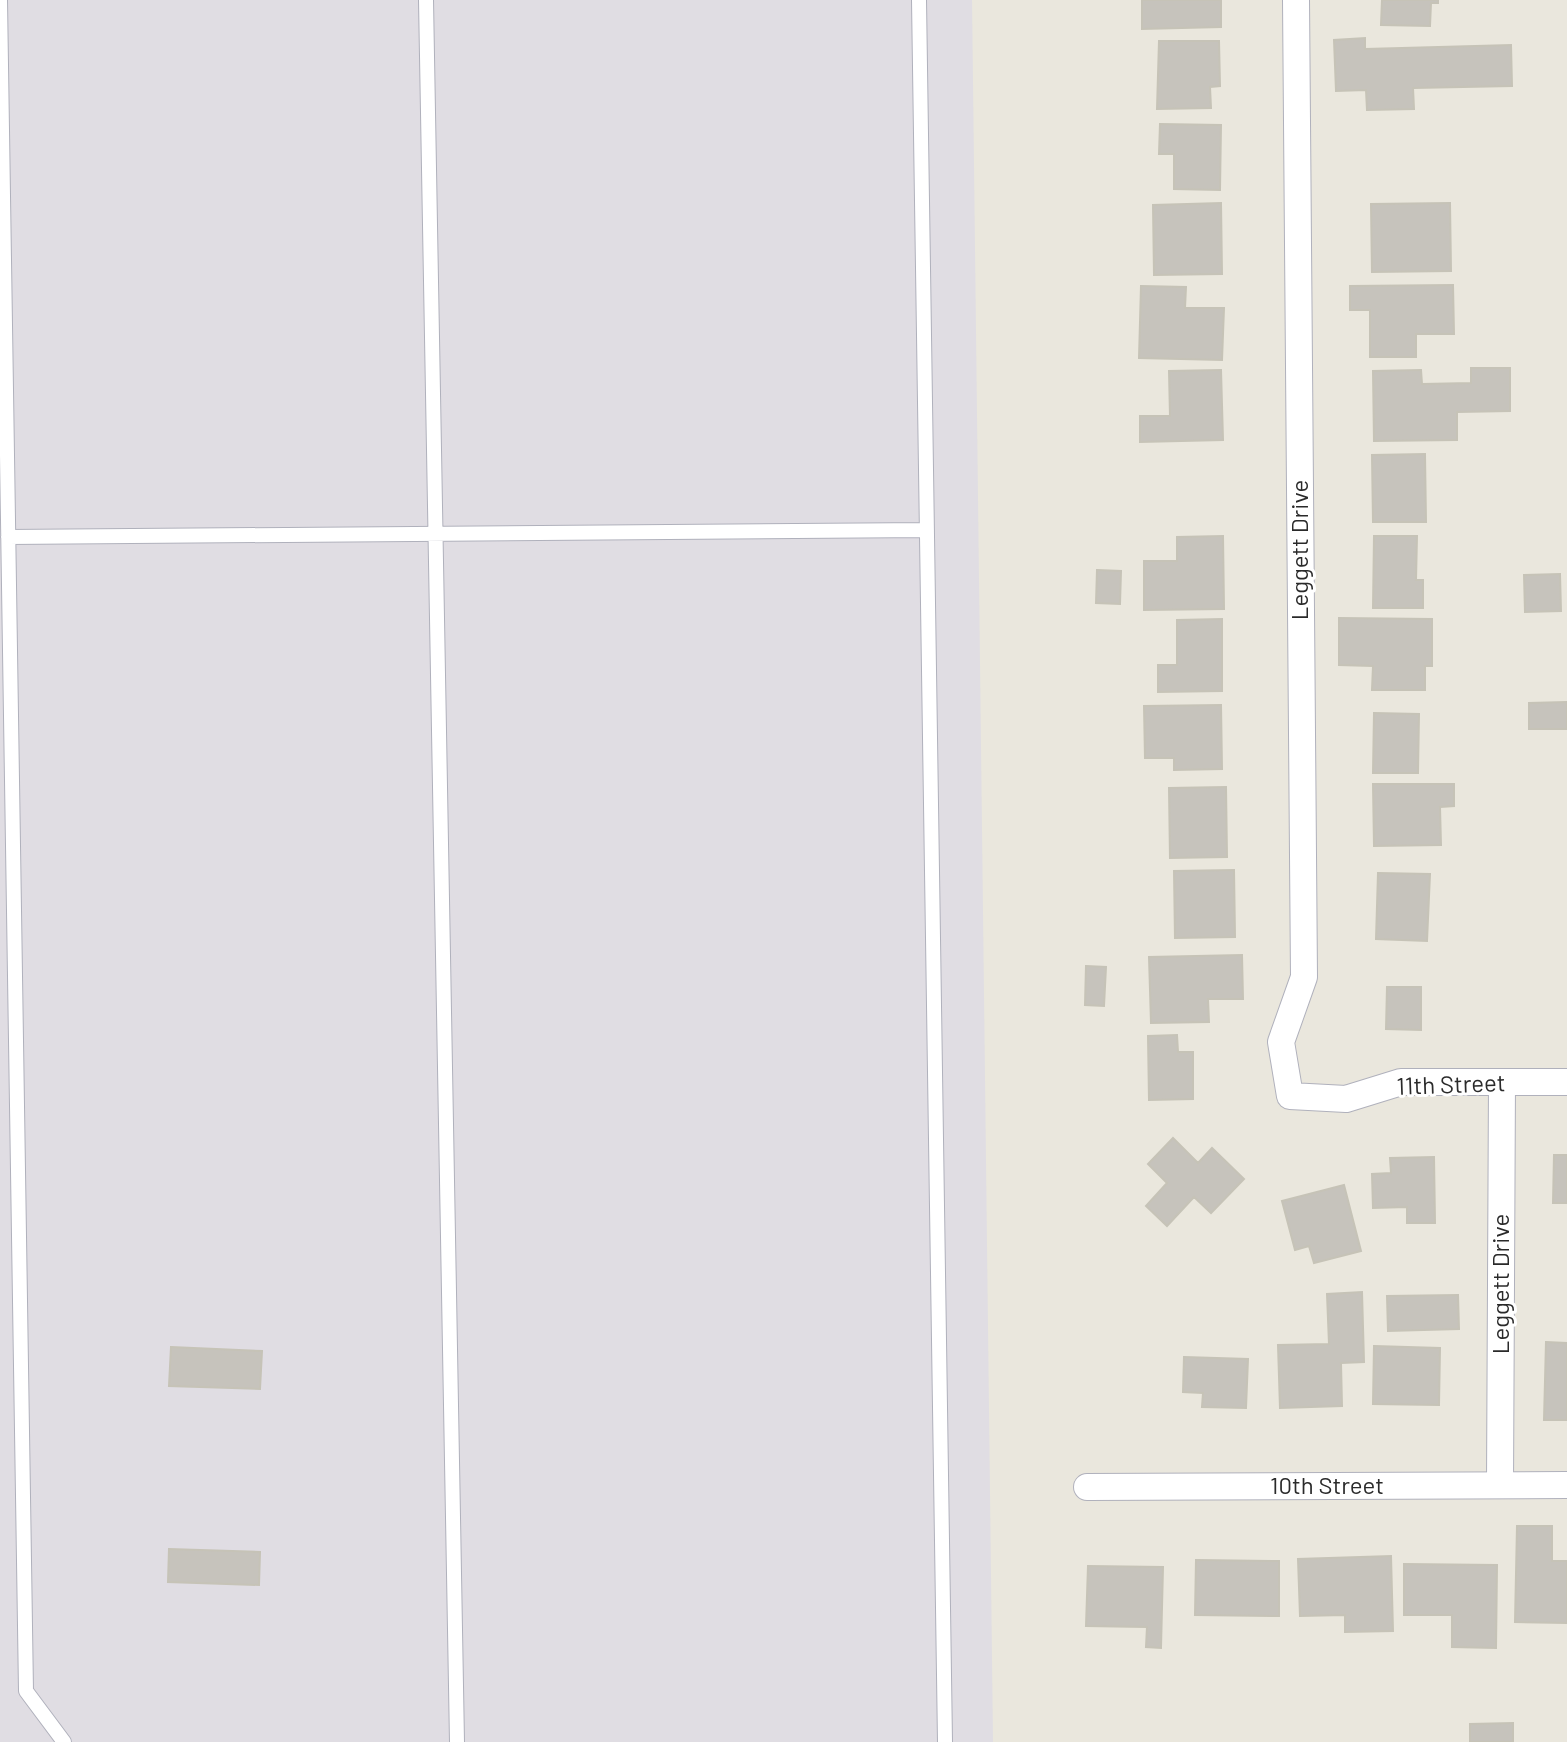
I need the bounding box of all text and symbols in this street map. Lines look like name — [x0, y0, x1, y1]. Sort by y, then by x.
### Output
street label: Leggett Drive — [1284, 480, 1313, 620]
street label: 11th Street — [1396, 1067, 1506, 1100]
street label: Leggett Drive — [1485, 1214, 1514, 1354]
street label: 10th Street — [1270, 1470, 1384, 1499]

